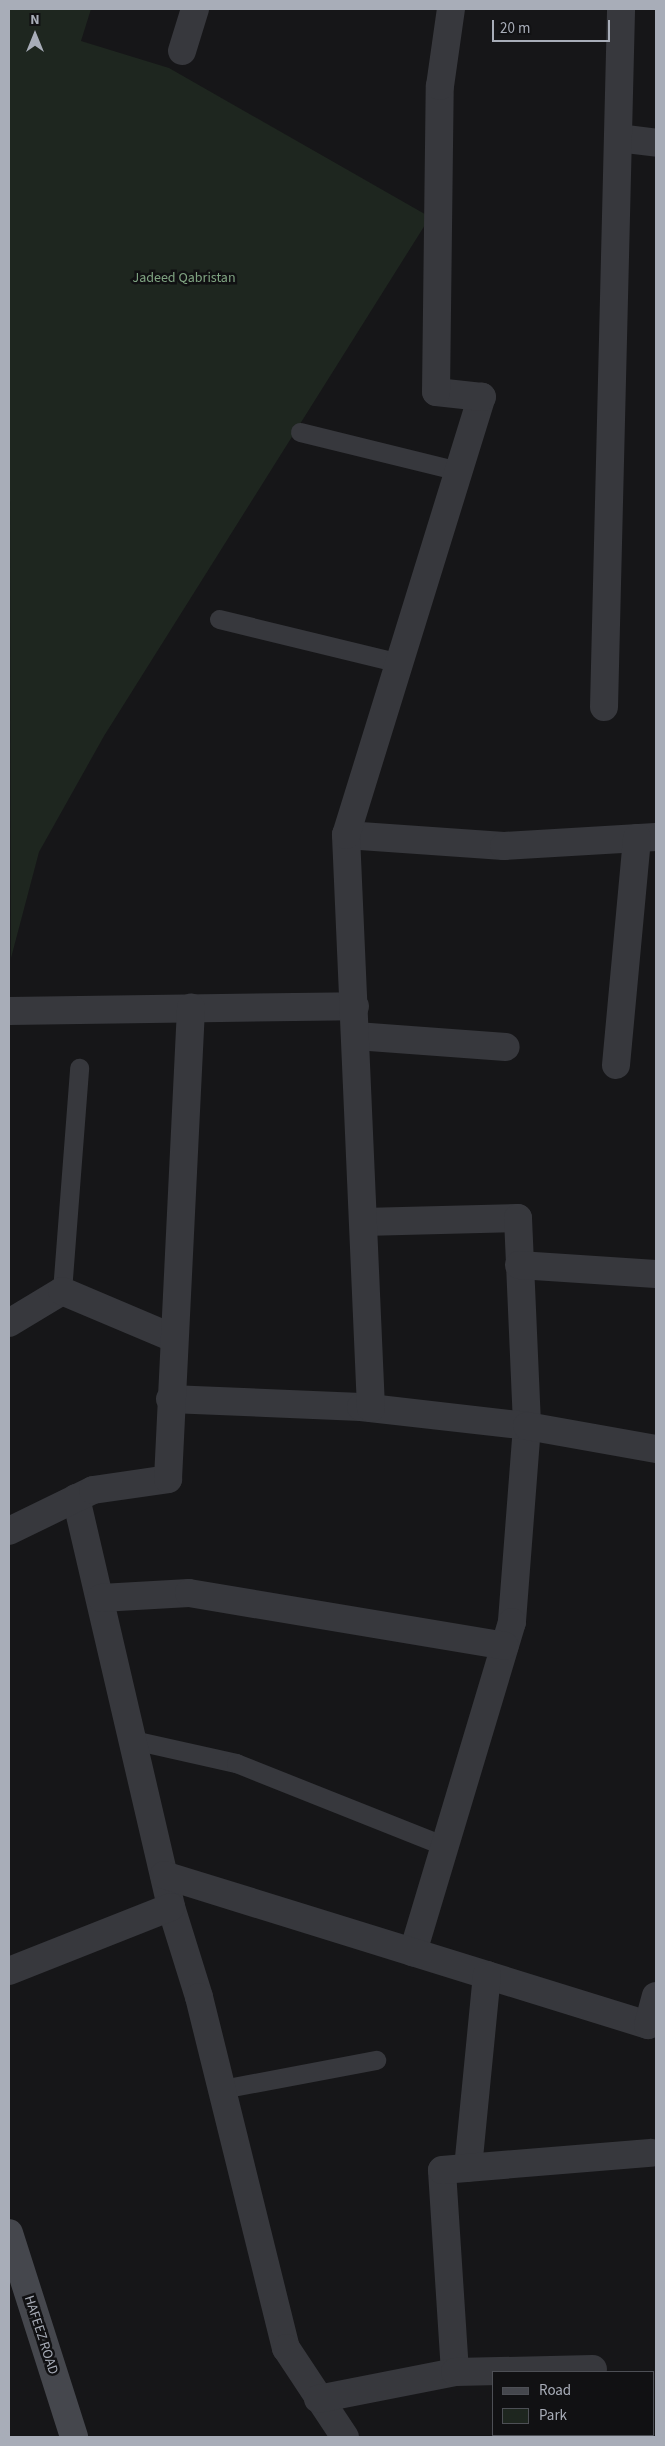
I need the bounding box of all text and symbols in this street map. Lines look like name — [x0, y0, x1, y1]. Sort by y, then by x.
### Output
north arrow — [10, 10, 60, 60]
text: N — [30, 10, 40, 30]
scale bar — [495, 10, 612, 42]
text: 20 m — [500, 18, 530, 39]
park label: Jadeed Qabristan — [132, 270, 236, 286]
street label: HAFEEZ ROAD — [20, 2293, 62, 2377]
legend — [492, 2371, 655, 2436]
text: Road — [539, 2380, 571, 2401]
text: Park — [539, 2405, 567, 2426]

